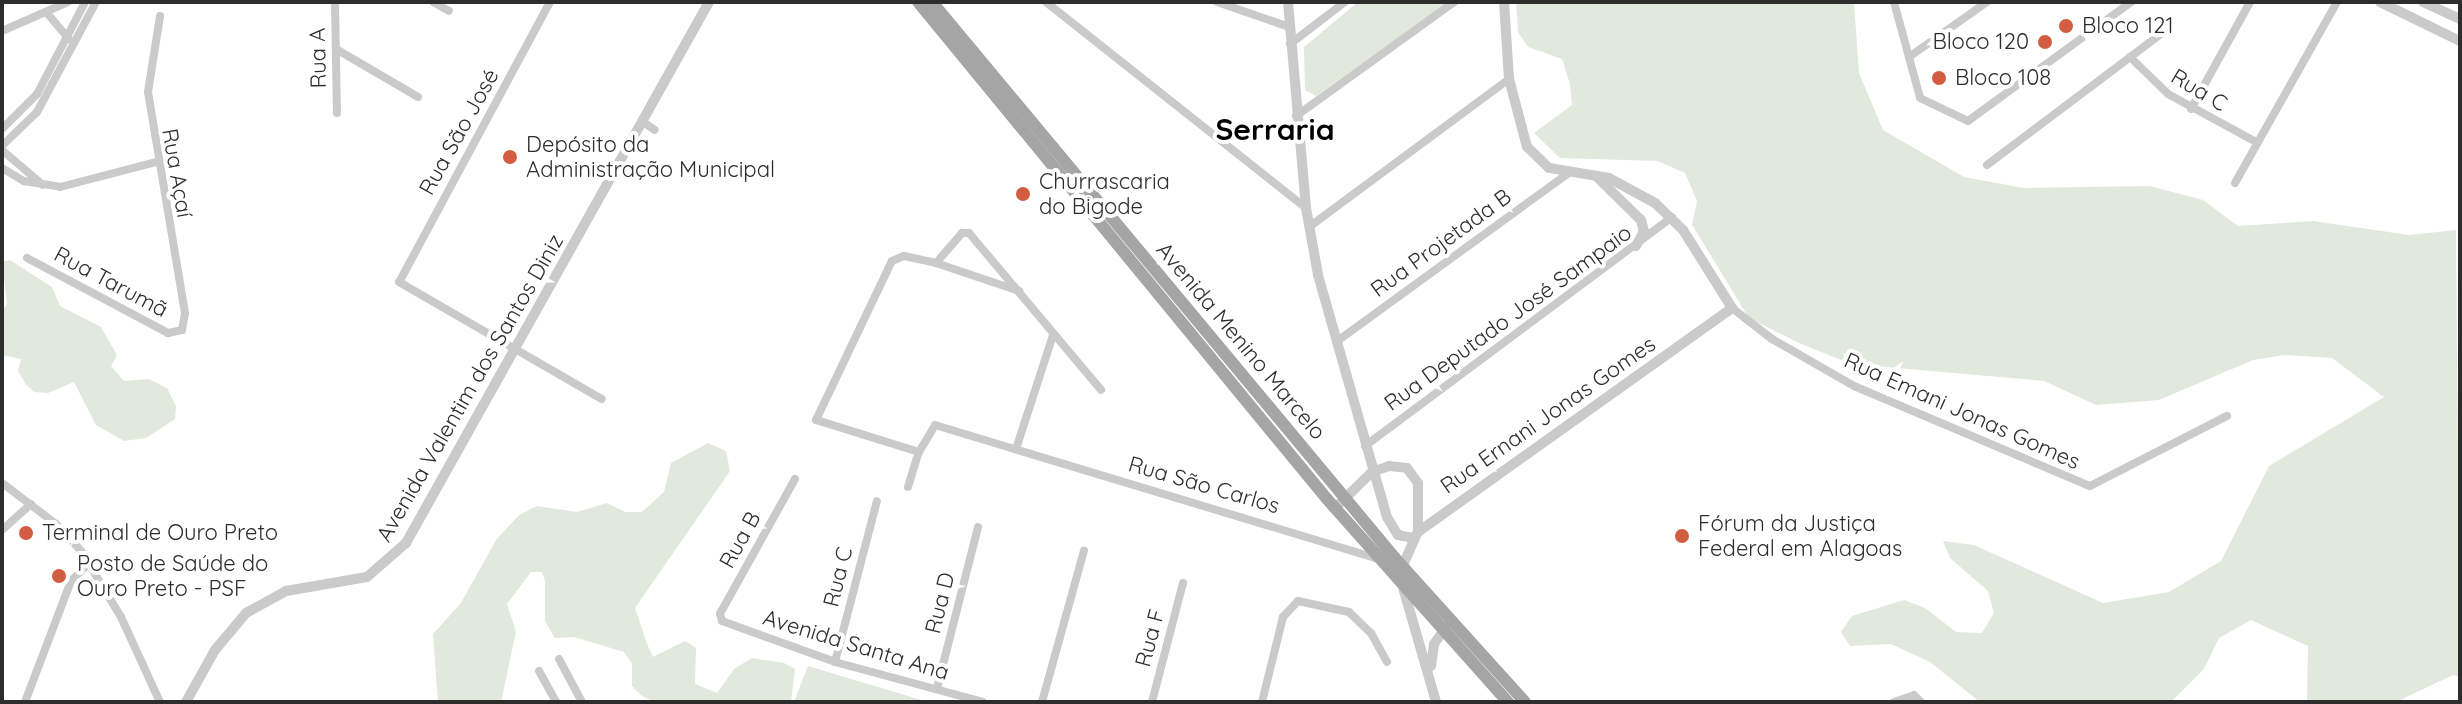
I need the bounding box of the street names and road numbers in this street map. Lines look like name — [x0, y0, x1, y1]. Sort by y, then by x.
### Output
street label: Rua A — [304, 27, 332, 89]
street label: Rua C — [2166, 63, 2232, 117]
street label: Rua São José — [414, 64, 504, 200]
street label: Rua Açaí — [156, 126, 198, 220]
street label: Rua Projetada B — [1366, 183, 1516, 303]
street label: Rua Deputado José Sampaio — [1379, 219, 1637, 417]
street label: Avenida Valentim dos Santos Diniz — [371, 230, 569, 546]
street label: Avenida Menino Marcelo — [1151, 237, 1331, 445]
street label: Rua Tarumã — [50, 241, 172, 323]
street label: Rua Ernani Jonas Gomes — [1435, 331, 1661, 499]
street label: Rua Emani Jonas Gomes — [1840, 347, 2084, 475]
street label: Rua São Carlos — [1125, 451, 1283, 519]
street label: Rua B — [714, 507, 766, 573]
street label: Rua C — [818, 544, 858, 610]
street label: Rua D — [920, 570, 960, 636]
street label: Avenida Santa Ana — [760, 604, 952, 686]
street label: Rua F — [1130, 606, 1170, 670]

